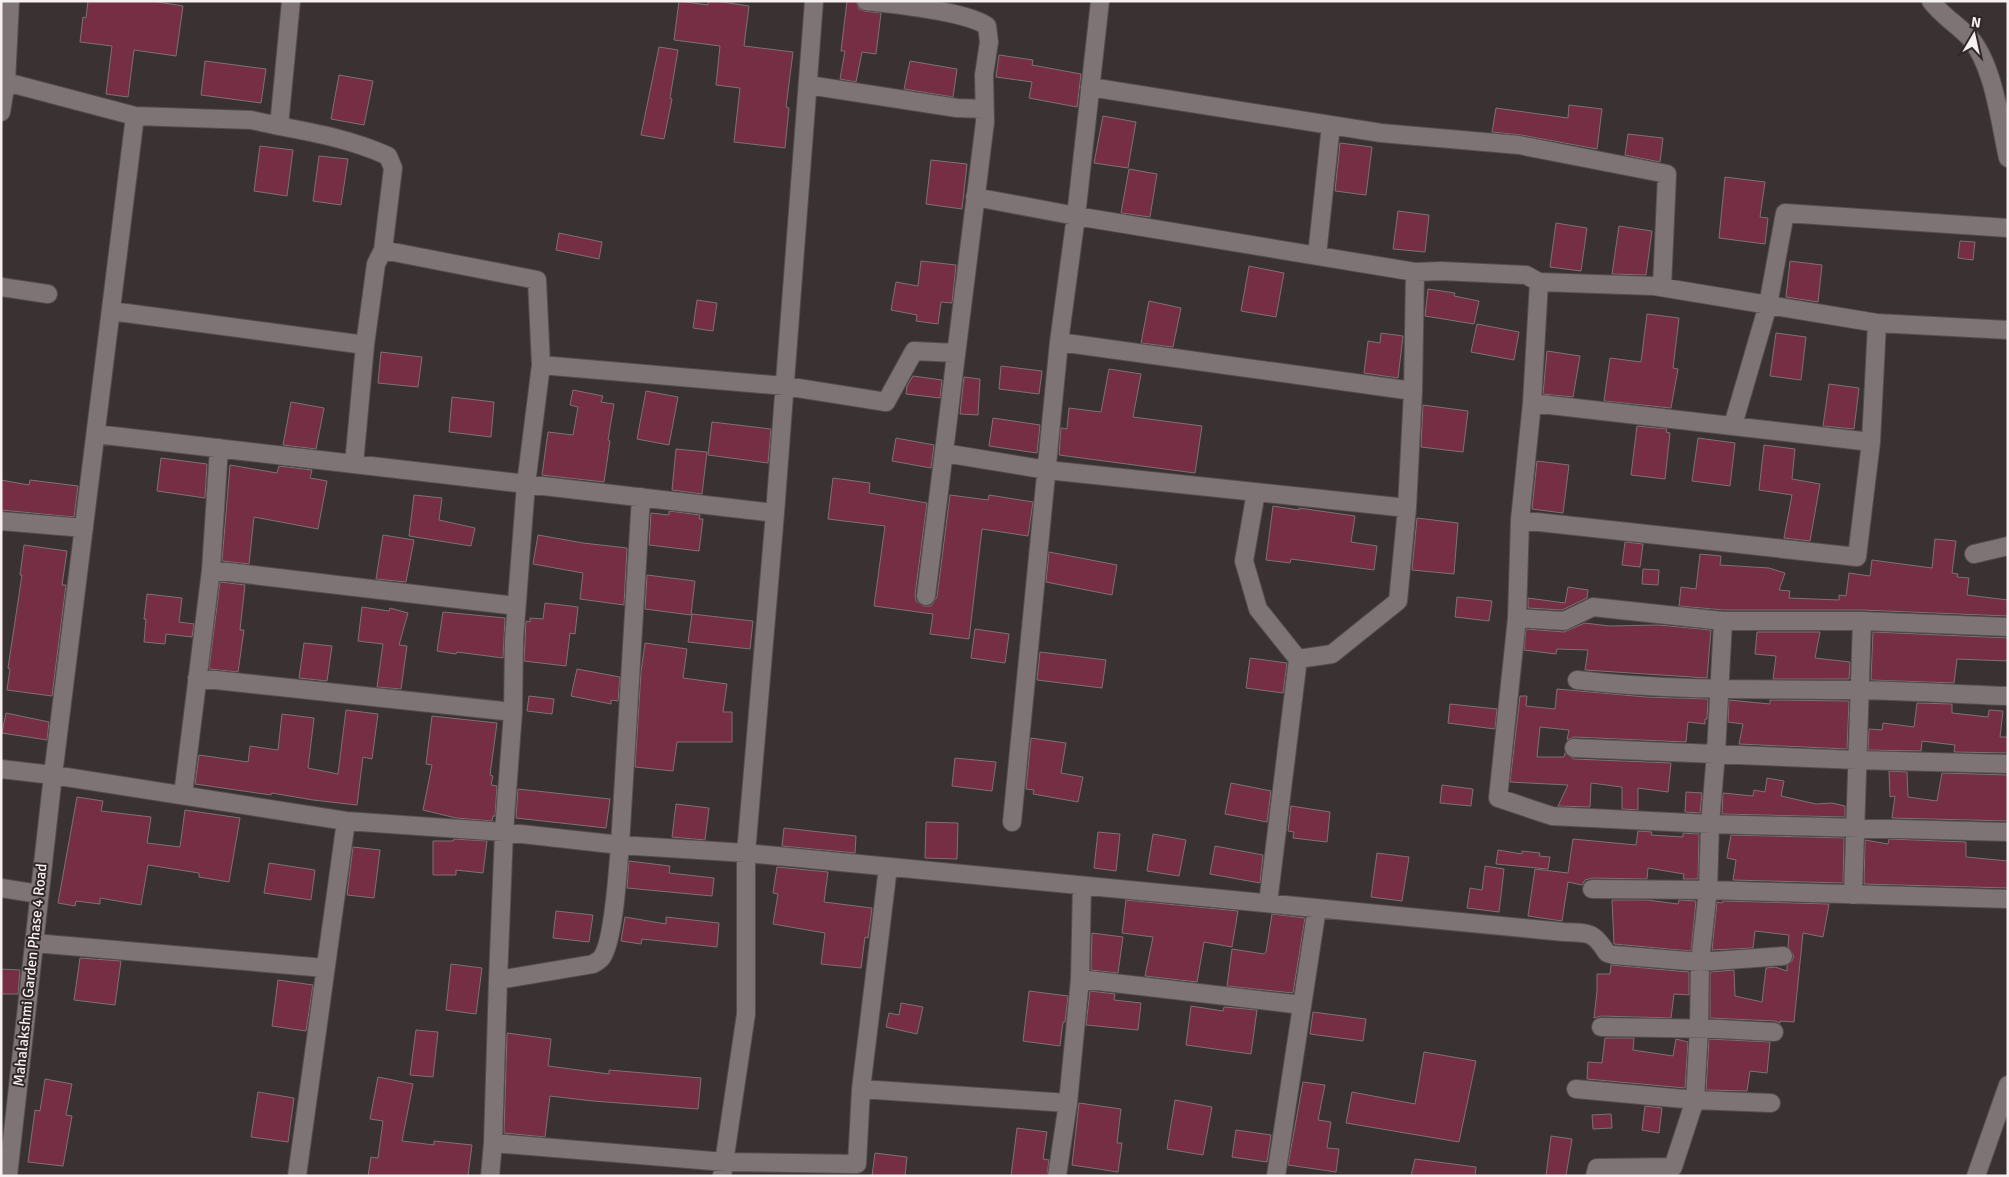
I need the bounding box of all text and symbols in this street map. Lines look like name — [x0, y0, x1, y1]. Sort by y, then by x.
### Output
north arrow — [1949, 10, 1999, 60]
text: N — [1970, 13, 1982, 32]
street label: Mahalakshmi Garden Phase 4 Road — [9, 863, 51, 1087]

